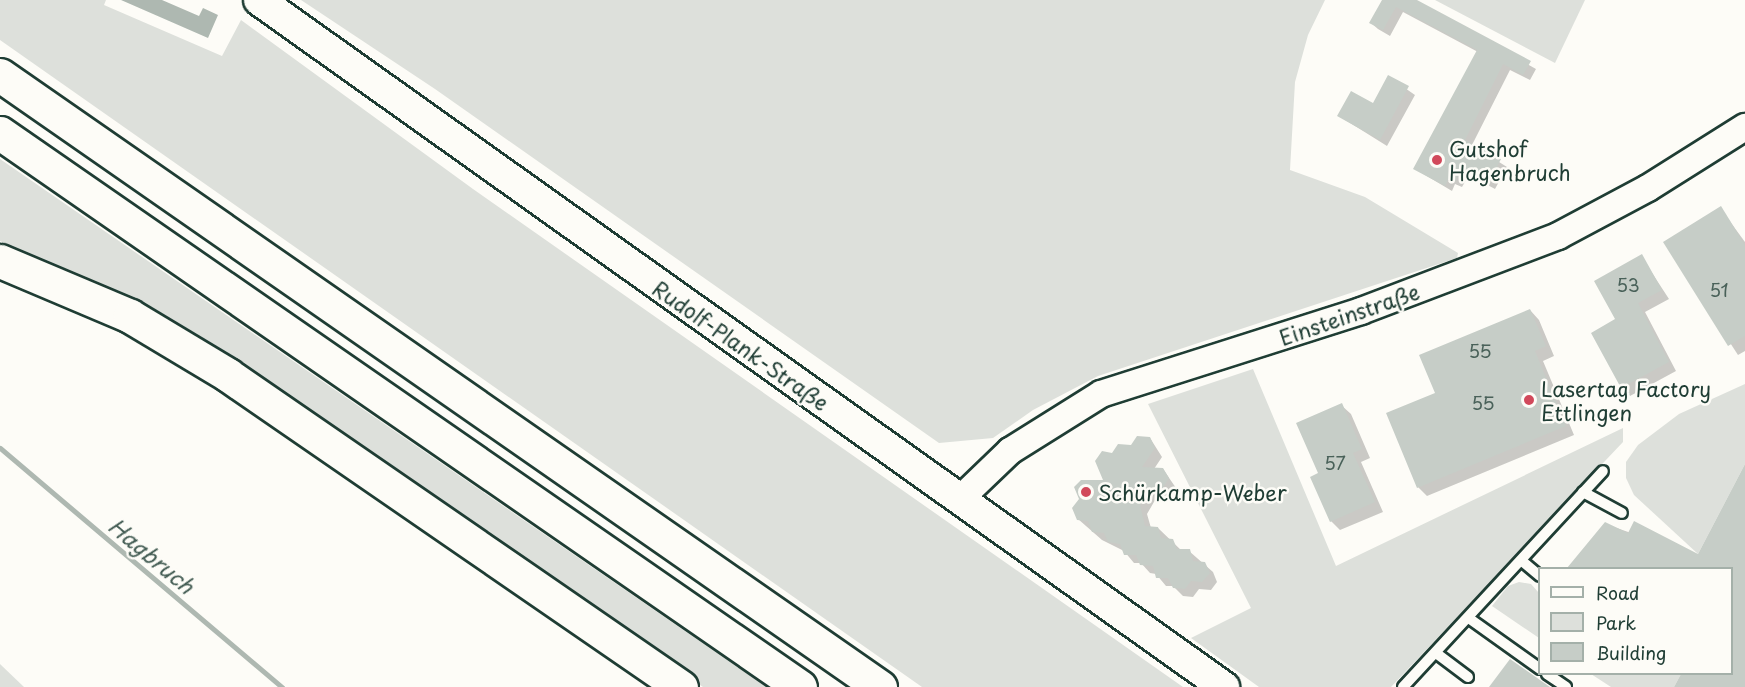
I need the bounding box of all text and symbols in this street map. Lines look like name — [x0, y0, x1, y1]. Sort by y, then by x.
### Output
place label: Gutshof Hagenbruch — [1449, 135, 1571, 185]
marker: Gutshof Hagenbruch — [1430, 153, 1444, 167]
house number: 53 — [1616, 274, 1640, 296]
street label: Rudolf-Plank-Straße — [648, 275, 834, 415]
street label: Einsteinstraße — [1276, 278, 1422, 350]
house number: 51 — [1709, 279, 1729, 301]
house number: 55 — [1468, 340, 1492, 362]
place label: Lasertag Factory Ettlingen — [1541, 375, 1713, 425]
house number: 55 — [1471, 392, 1495, 414]
marker: Lasertag Factory Ettlingen — [1522, 393, 1536, 407]
house number: 57 — [1324, 452, 1346, 474]
place label: Schürkamp-Weber — [1098, 479, 1287, 505]
marker: Schürkamp-Weber — [1079, 485, 1093, 499]
water label: Hagbruch — [104, 512, 200, 598]
legend — [1538, 567, 1733, 675]
text: Road — [1596, 579, 1640, 606]
text: Park — [1596, 609, 1636, 636]
text: Building — [1596, 639, 1666, 666]

